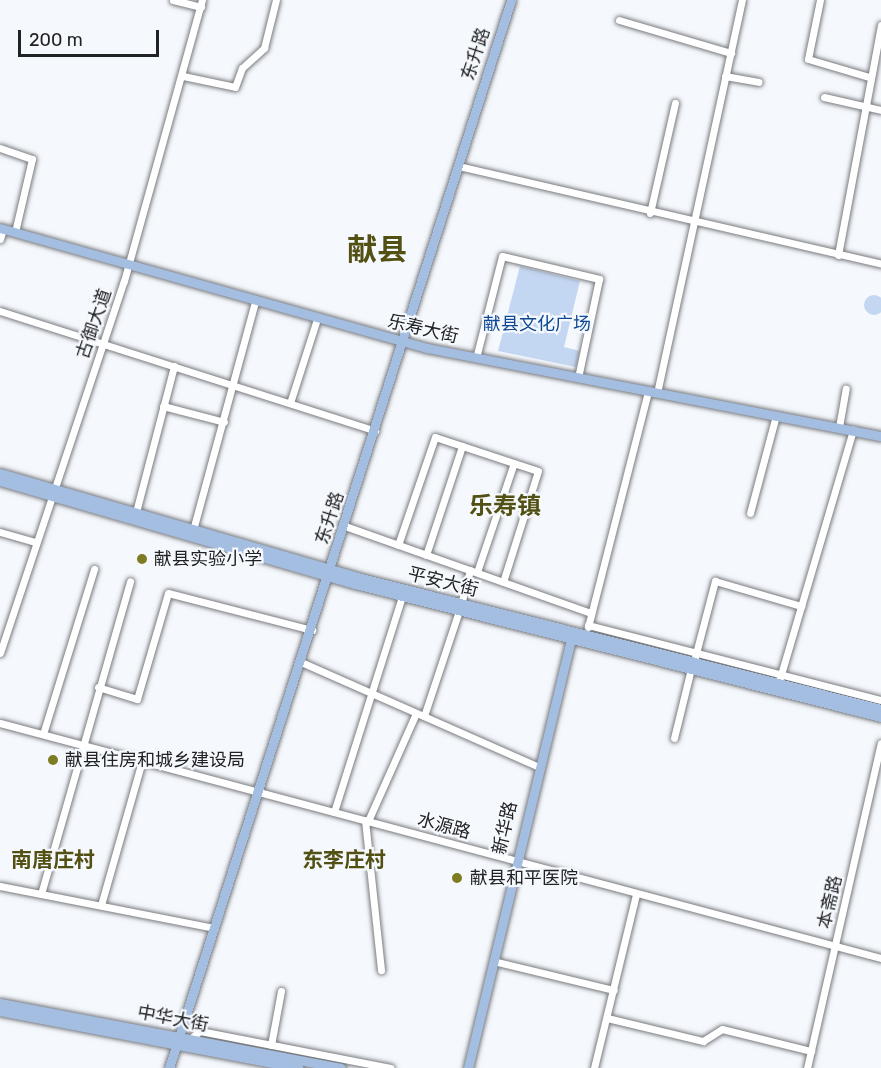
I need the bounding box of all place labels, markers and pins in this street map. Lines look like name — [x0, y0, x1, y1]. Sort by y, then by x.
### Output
place label: 献县实验小学 — [154, 548, 262, 570]
marker: 献县实验小学 — [135, 552, 149, 566]
place label: 献县住房和城乡建设局 — [65, 749, 245, 771]
marker: 献县住房和城乡建设局 — [46, 753, 60, 767]
place label: 献县和平医院 — [470, 867, 578, 889]
marker: 献县和平医院 — [448, 869, 466, 887]

